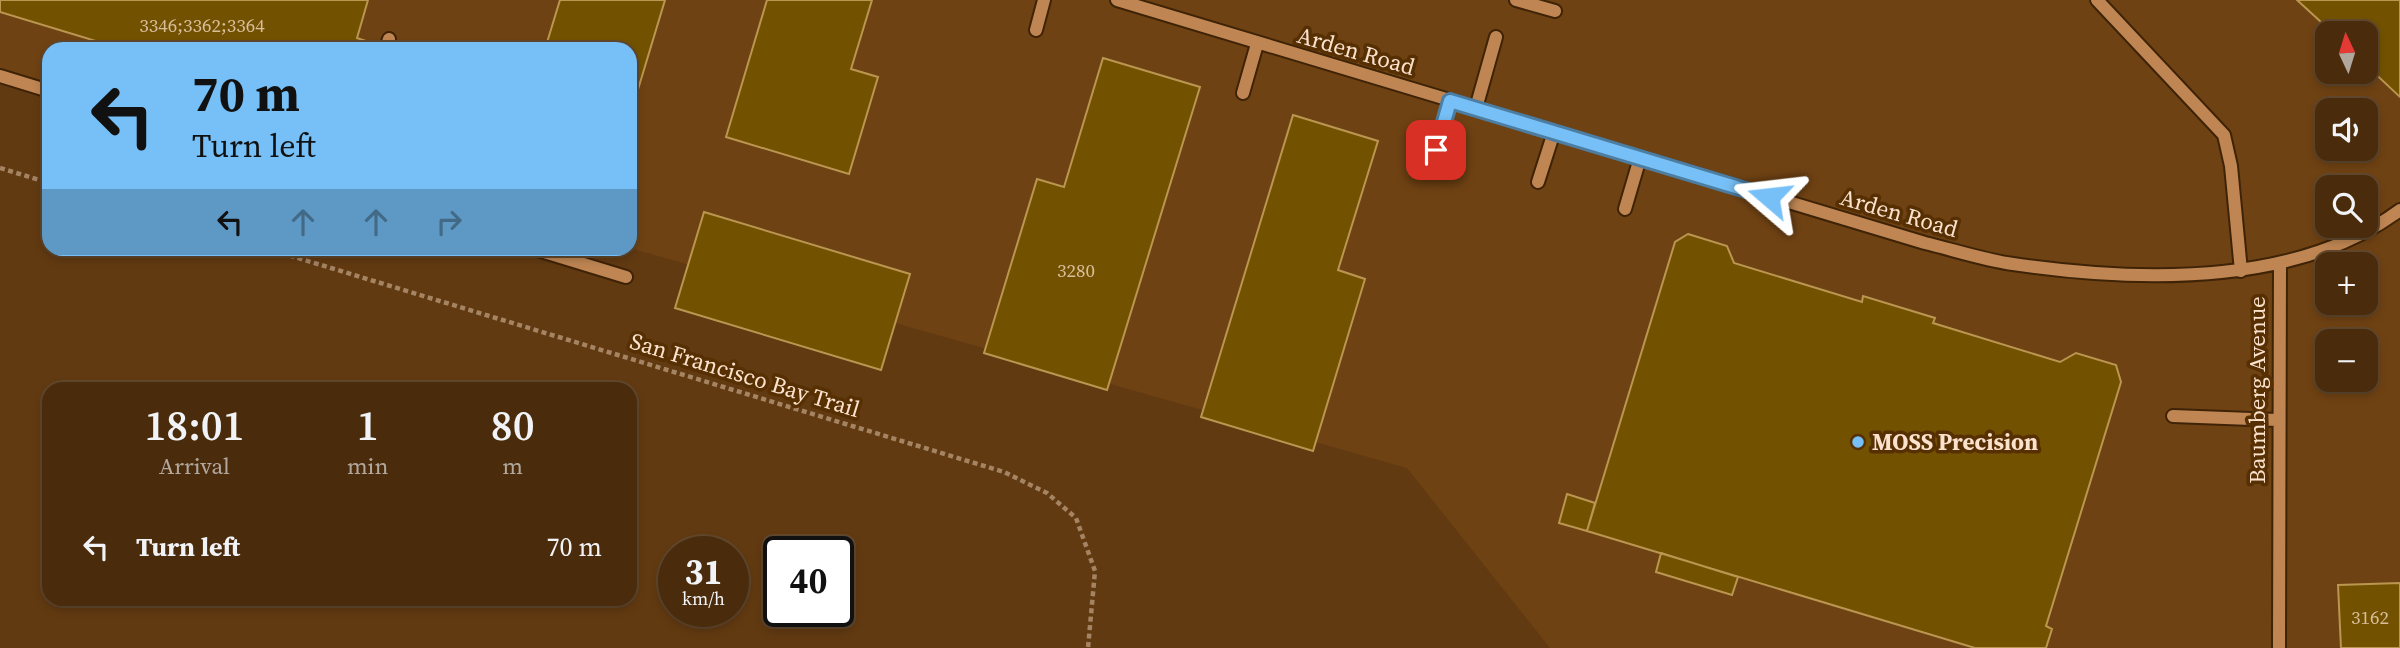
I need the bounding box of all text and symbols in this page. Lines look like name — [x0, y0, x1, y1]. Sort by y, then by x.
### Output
house number: 3346;3362;3364 — [139, 12, 265, 38]
street label: Arden Road — [1293, 19, 1419, 83]
north arrow — [2315, 21, 2378, 84]
map controls — [2315, 21, 2378, 392]
text: 70 m — [192, 60, 300, 127]
icon: left — [77, 70, 168, 161]
button: sound — [2315, 98, 2378, 161]
pin — [1406, 120, 1466, 180]
text: Turn left — [192, 124, 316, 168]
icon: arrive — [1417, 131, 1455, 169]
position arrow — [1732, 160, 1806, 234]
button: search — [2315, 175, 2378, 238]
street label: Arden Road — [1836, 181, 1962, 245]
icon: left — [211, 203, 249, 241]
icon: ahead — [284, 203, 322, 241]
icon: ahead — [357, 203, 395, 241]
icon: right — [430, 203, 468, 241]
button: + — [2315, 252, 2378, 315]
house number: 3280 — [1057, 257, 1095, 283]
street label: Baumberg Avenue — [2241, 296, 2273, 484]
street label: San Francisco Bay Trail — [626, 325, 864, 425]
button: − — [2315, 329, 2378, 392]
text: 18:01 — [144, 396, 244, 454]
text: 1 — [357, 396, 379, 454]
text: 80 — [491, 396, 535, 454]
place label: MOSS Precision — [1872, 426, 2038, 458]
marker: MOSS Precision — [1850, 434, 1866, 450]
text: Arrival — [159, 450, 230, 482]
text: min — [347, 450, 388, 482]
text: m — [502, 450, 523, 482]
icon: left — [77, 528, 115, 566]
text: Turn left — [136, 529, 240, 565]
text: 70 m — [547, 529, 602, 565]
speed limit sign: 40 — [763, 536, 854, 627]
text: 31 — [685, 548, 722, 596]
text: km/h — [682, 586, 725, 611]
house number: 3162 — [2351, 604, 2389, 630]

